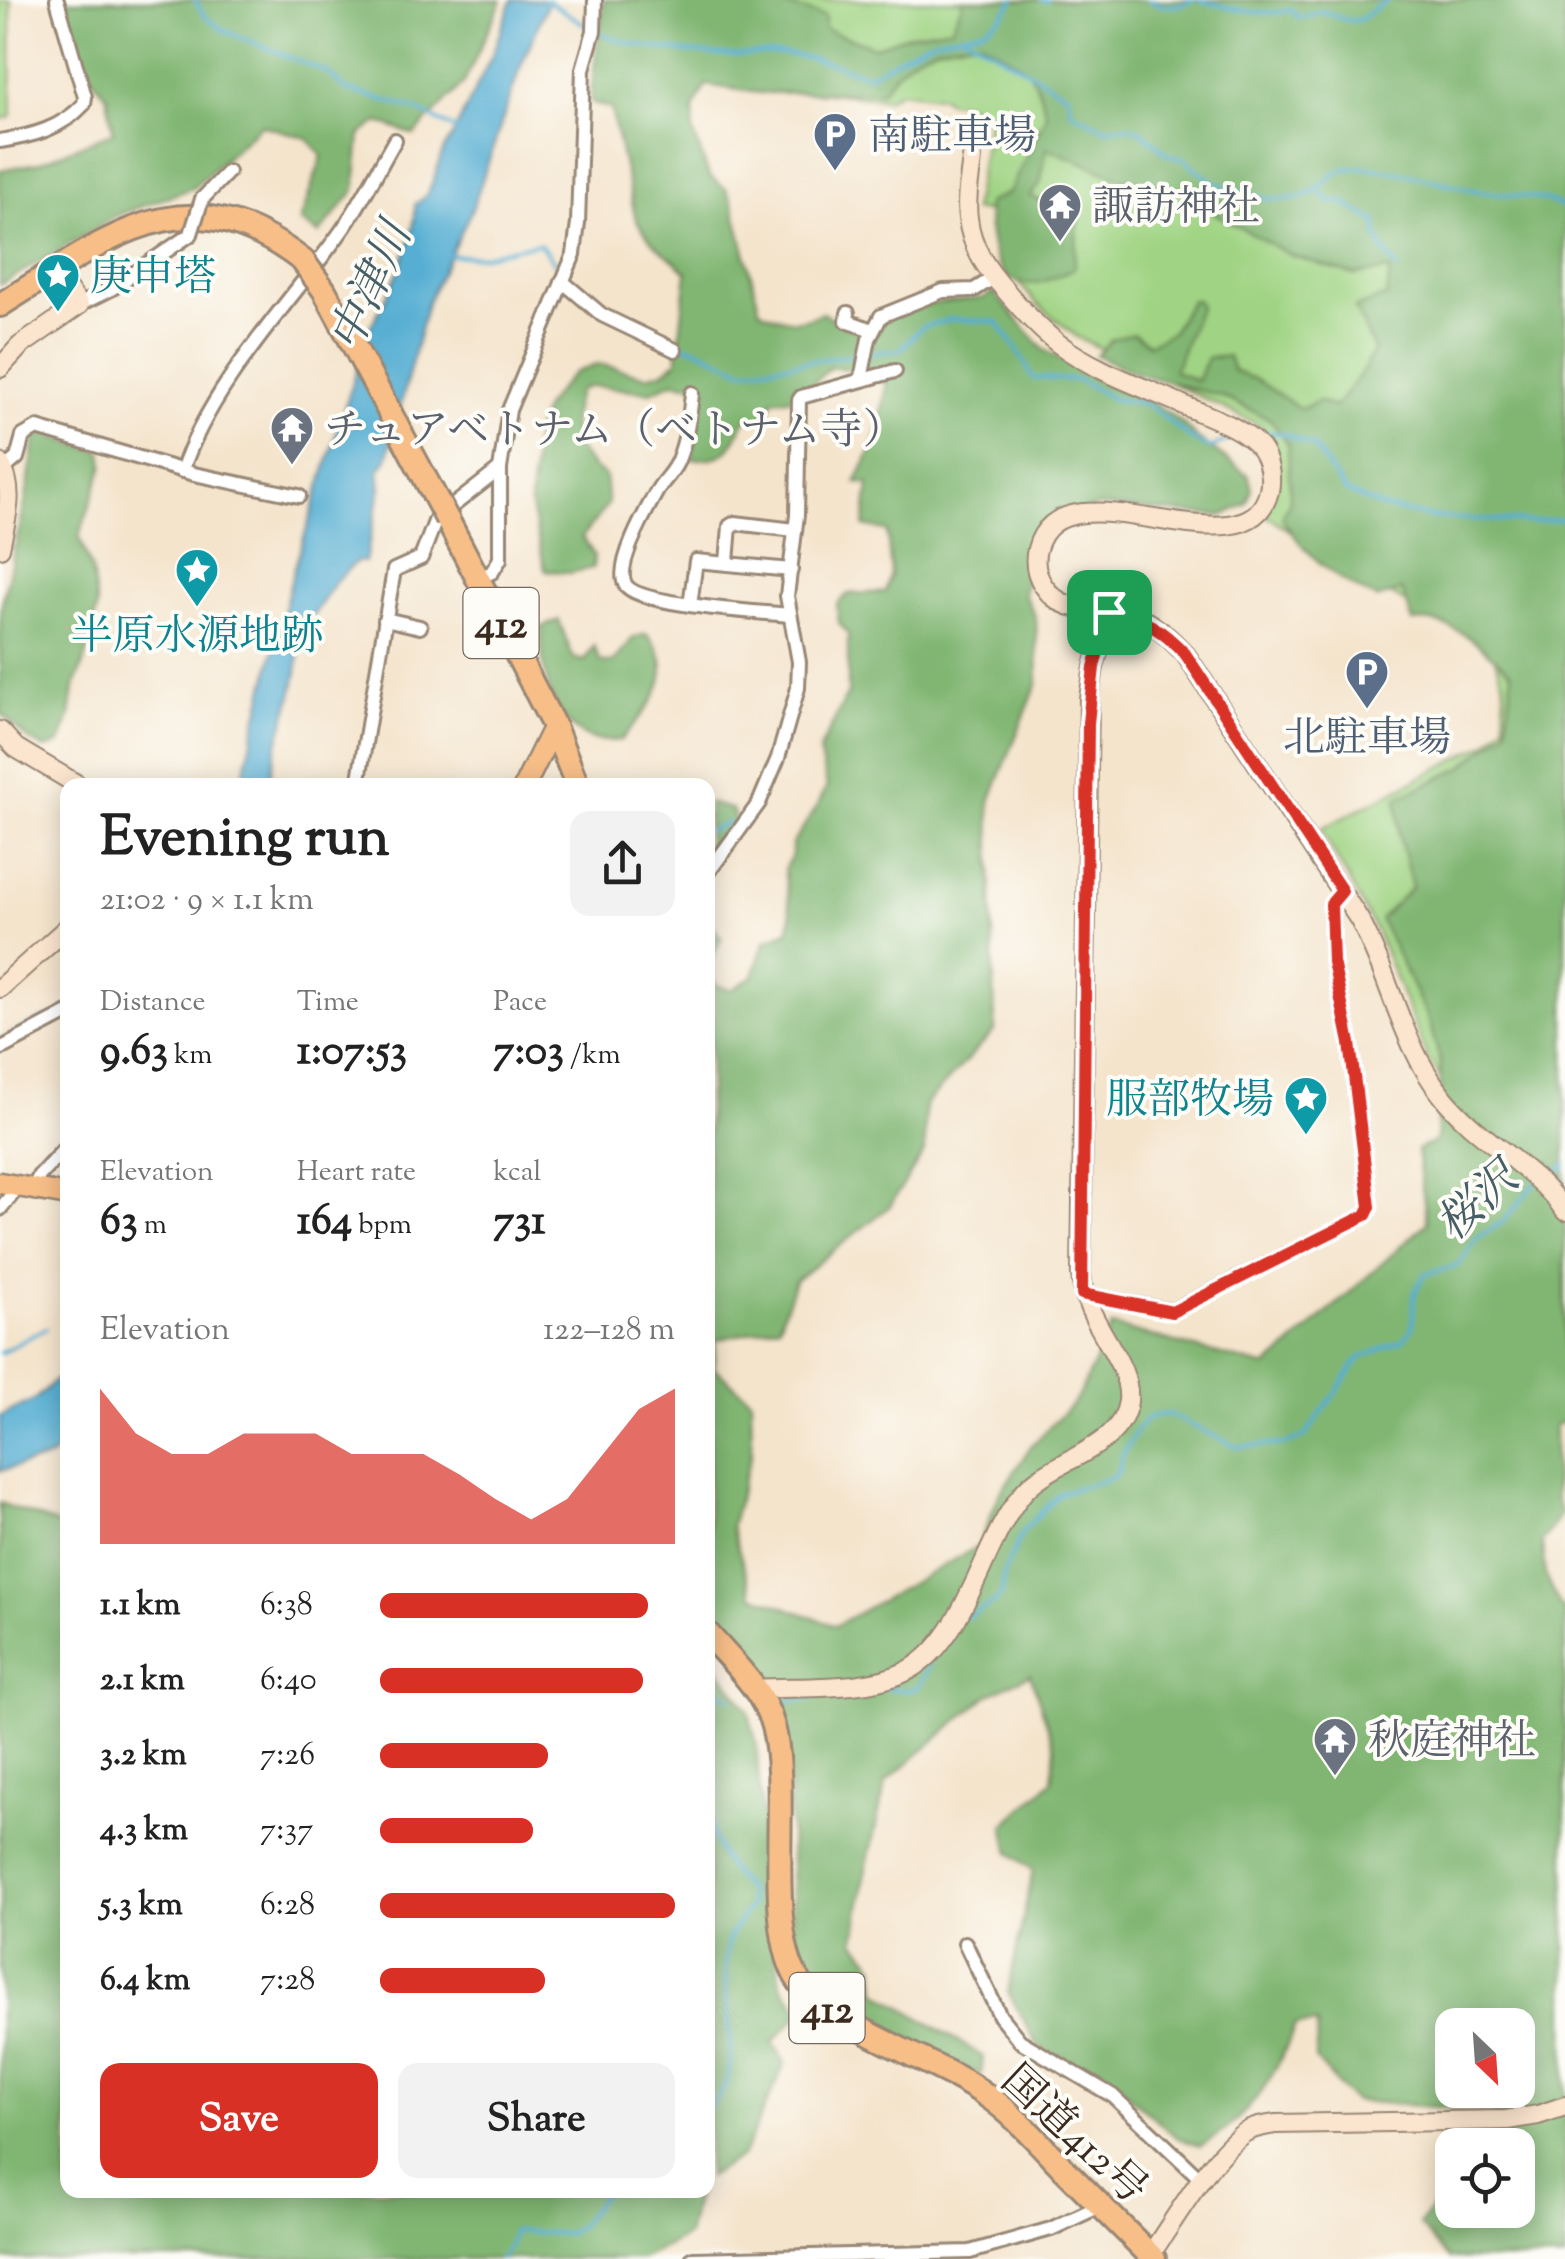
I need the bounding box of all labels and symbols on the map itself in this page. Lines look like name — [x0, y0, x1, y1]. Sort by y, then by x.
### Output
place label: 南駐車場 — [868, 109, 1036, 169]
parking icon: 南駐車場 — [812, 111, 858, 172]
place label: 諏訪神社 — [1092, 180, 1260, 240]
temple icon: 諏訪神社 — [1037, 182, 1083, 243]
water label: 中津川 — [317, 209, 433, 363]
place label: 庚申塔 — [90, 250, 216, 310]
place icon: 庚申塔 — [35, 252, 81, 313]
place label: チュアベトナム（ベトナム寺） — [324, 403, 905, 463]
temple icon: チュアベトナム（ベトナム寺） — [269, 405, 315, 466]
place icon: 半原水源地跡 — [174, 547, 220, 608]
pin — [1067, 570, 1152, 655]
road number: 412 — [464, 588, 538, 658]
place label: 半原水源地跡 — [71, 609, 323, 669]
parking icon: 北駐車場 — [1344, 649, 1390, 710]
place label: 北駐車場 — [1283, 711, 1451, 771]
place label: 服部牧場 — [1106, 1073, 1274, 1133]
place icon: 服部牧場 — [1283, 1075, 1329, 1136]
water label: 桜沢 — [1424, 1146, 1539, 1258]
place label: 秋庭神社 — [1368, 1714, 1536, 1774]
temple icon: 秋庭神社 — [1312, 1716, 1358, 1777]
road number: 412 — [790, 1973, 864, 2043]
north arrow — [1435, 2008, 1535, 2108]
street label: 国道412号 — [986, 2053, 1159, 2220]

